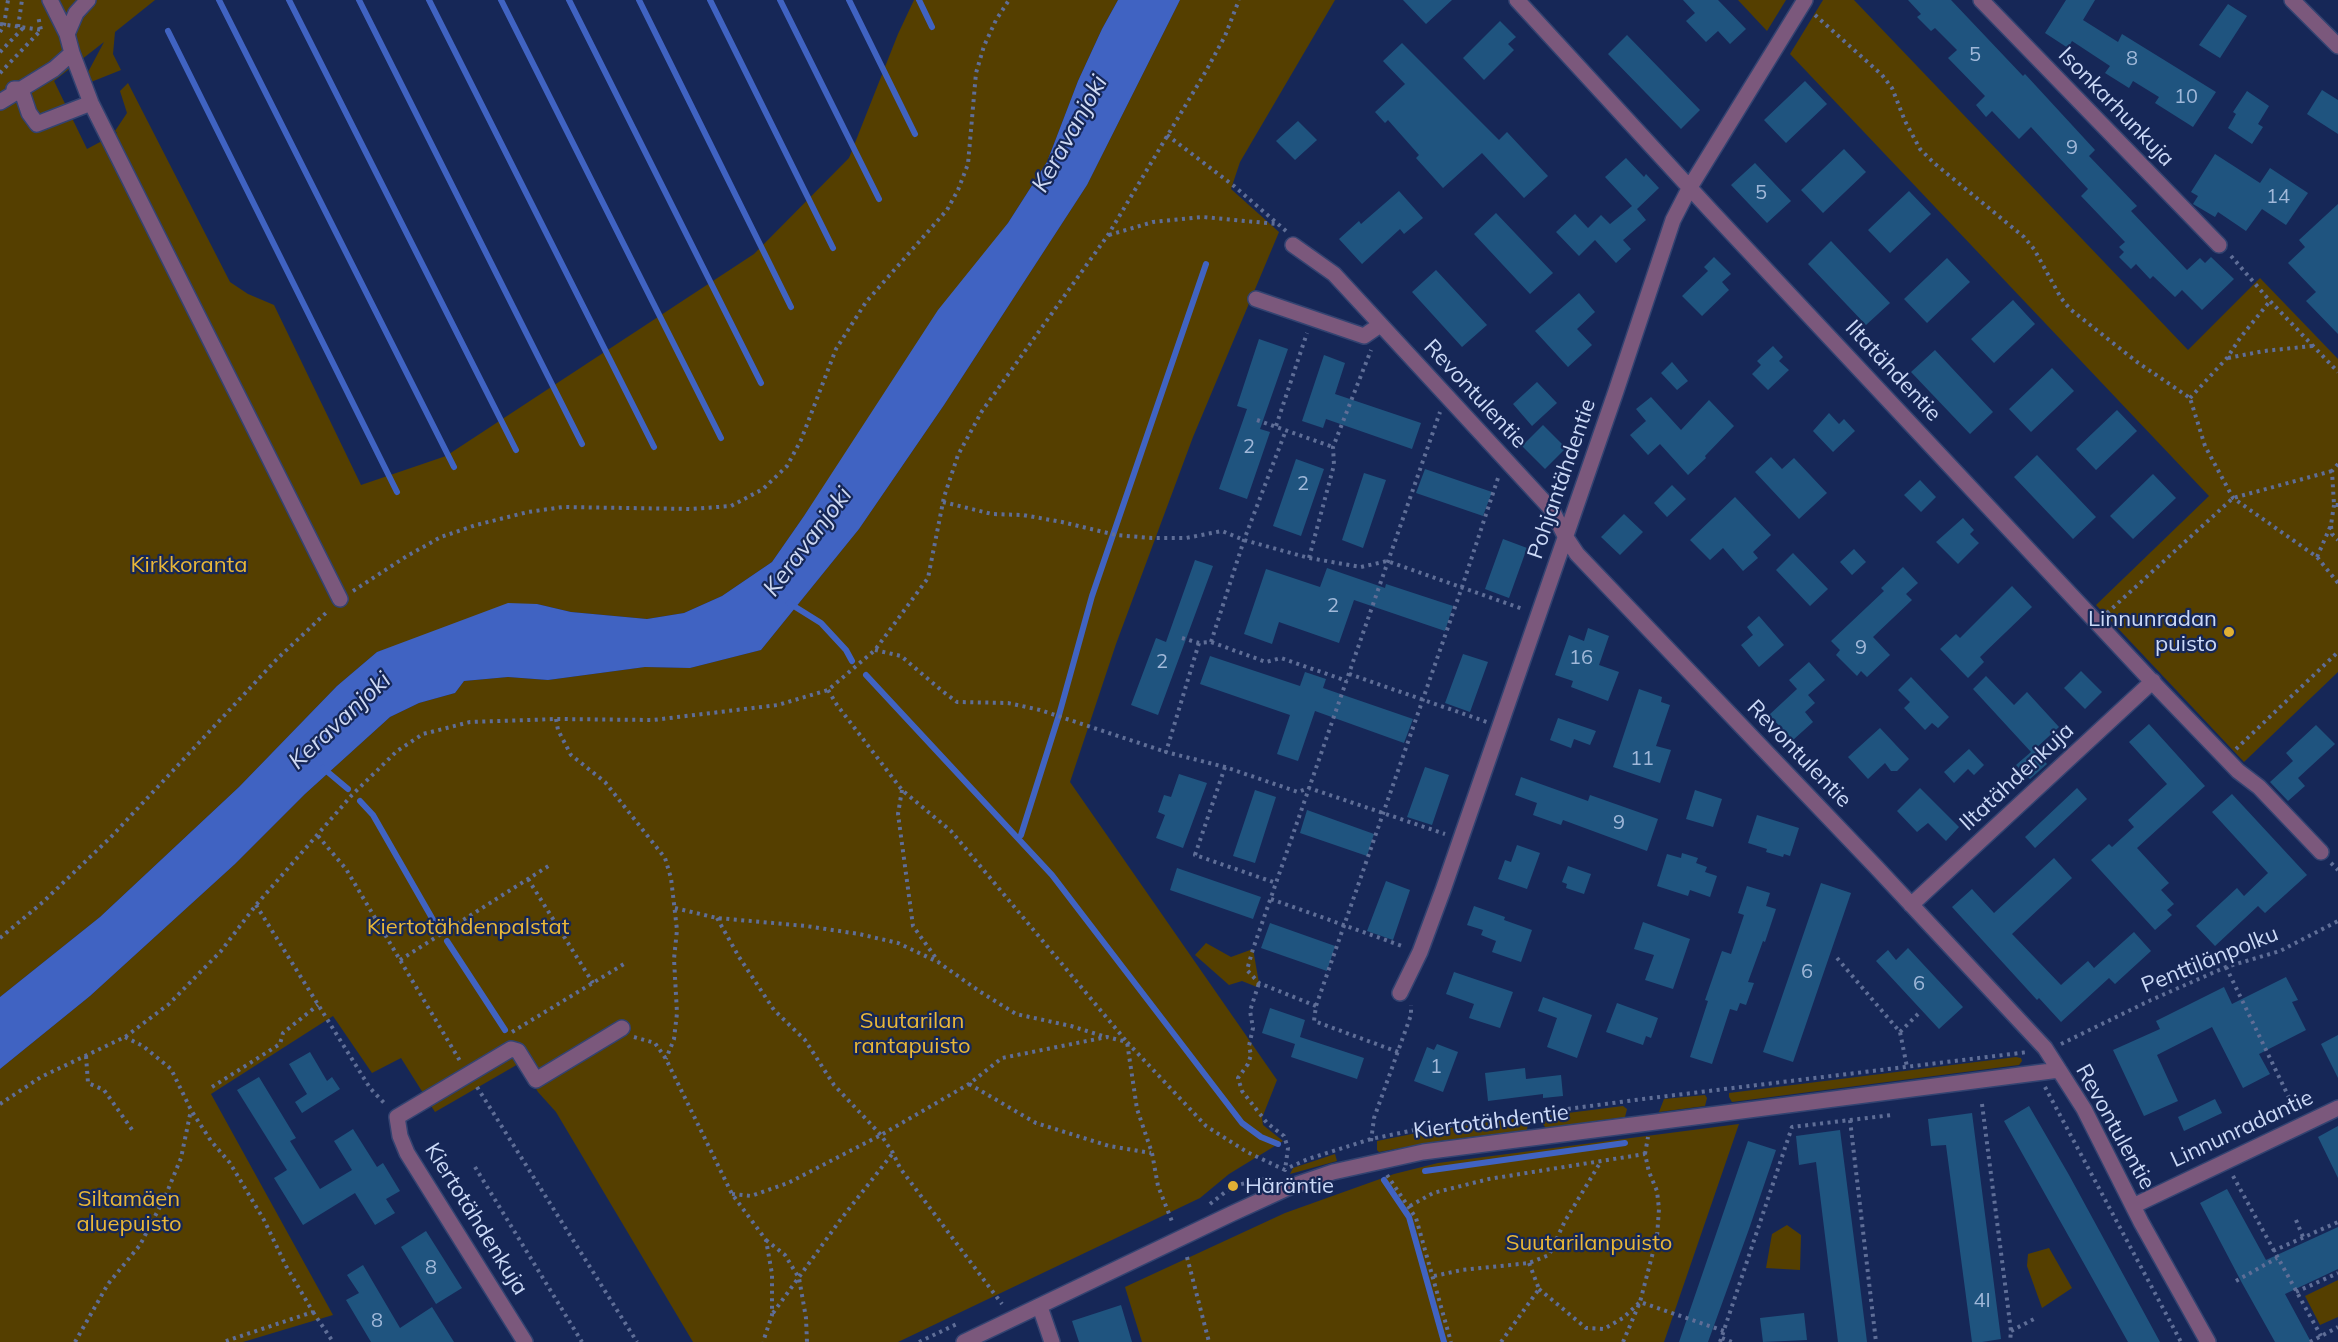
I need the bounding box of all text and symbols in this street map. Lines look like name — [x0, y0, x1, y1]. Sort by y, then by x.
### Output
street label: Isonkarhunkuja — [2053, 42, 2179, 172]
house number: 5 — [1969, 43, 1981, 67]
house number: 8 — [2126, 47, 2138, 71]
water label: Keravanjoki — [1026, 70, 1114, 198]
house number: 10 — [2174, 85, 2198, 109]
house number: 9 — [2066, 136, 2078, 160]
house number: 5 — [1755, 181, 1767, 205]
house number: 14 — [2266, 185, 2290, 209]
street label: Iltatähdentie — [1839, 315, 1947, 427]
street label: Revontulentie — [1418, 334, 1532, 454]
street label: Pohjantähdentie — [1522, 396, 1602, 562]
house number: 2 — [1243, 435, 1255, 459]
house number: 2 — [1297, 472, 1309, 496]
water label: Keravanjoki — [758, 482, 858, 602]
park label: Kirkkoranta — [131, 552, 247, 578]
house number: 2 — [1327, 594, 1339, 618]
place label: Linnunradan puisto — [2088, 606, 2217, 658]
marker: Linnunradan puisto — [2222, 625, 2236, 639]
house number: 9 — [1855, 636, 1867, 660]
house number: 16 — [1569, 646, 1593, 670]
house number: 2 — [1156, 650, 1168, 674]
water label: Keravanjoki — [283, 666, 397, 776]
street label: Revontulentie — [1741, 695, 1857, 813]
street label: Iltatähdenkuja — [1955, 718, 2079, 836]
house number: 11 — [1630, 747, 1654, 771]
house number: 9 — [1613, 811, 1625, 835]
park label: Kiertotähdenpalstat — [367, 914, 569, 940]
street label: Penttilänpolku — [2138, 921, 2282, 999]
house number: 6 — [1801, 960, 1813, 984]
house number: 6 — [1913, 972, 1925, 996]
park label: Suutarilan rantapuisto — [854, 1008, 970, 1060]
house number: 1 — [1430, 1055, 1442, 1079]
street label: Revontulentie — [2070, 1060, 2160, 1194]
street label: Linnunradantie — [2167, 1085, 2317, 1173]
street label: Kiertotähdentie — [1412, 1099, 1570, 1145]
street label: Kiertotähdenkuja — [419, 1138, 533, 1300]
place label: Häräntie — [1245, 1173, 1334, 1199]
marker: Häräntie — [1226, 1179, 1240, 1193]
park label: Siltamäen aluepuisto — [76, 1186, 182, 1238]
park label: Suutarilanpuisto — [1506, 1230, 1672, 1256]
house number: 8 — [425, 1256, 437, 1280]
house number: 4I — [1973, 1289, 1991, 1313]
house number: 8 — [371, 1309, 383, 1333]

